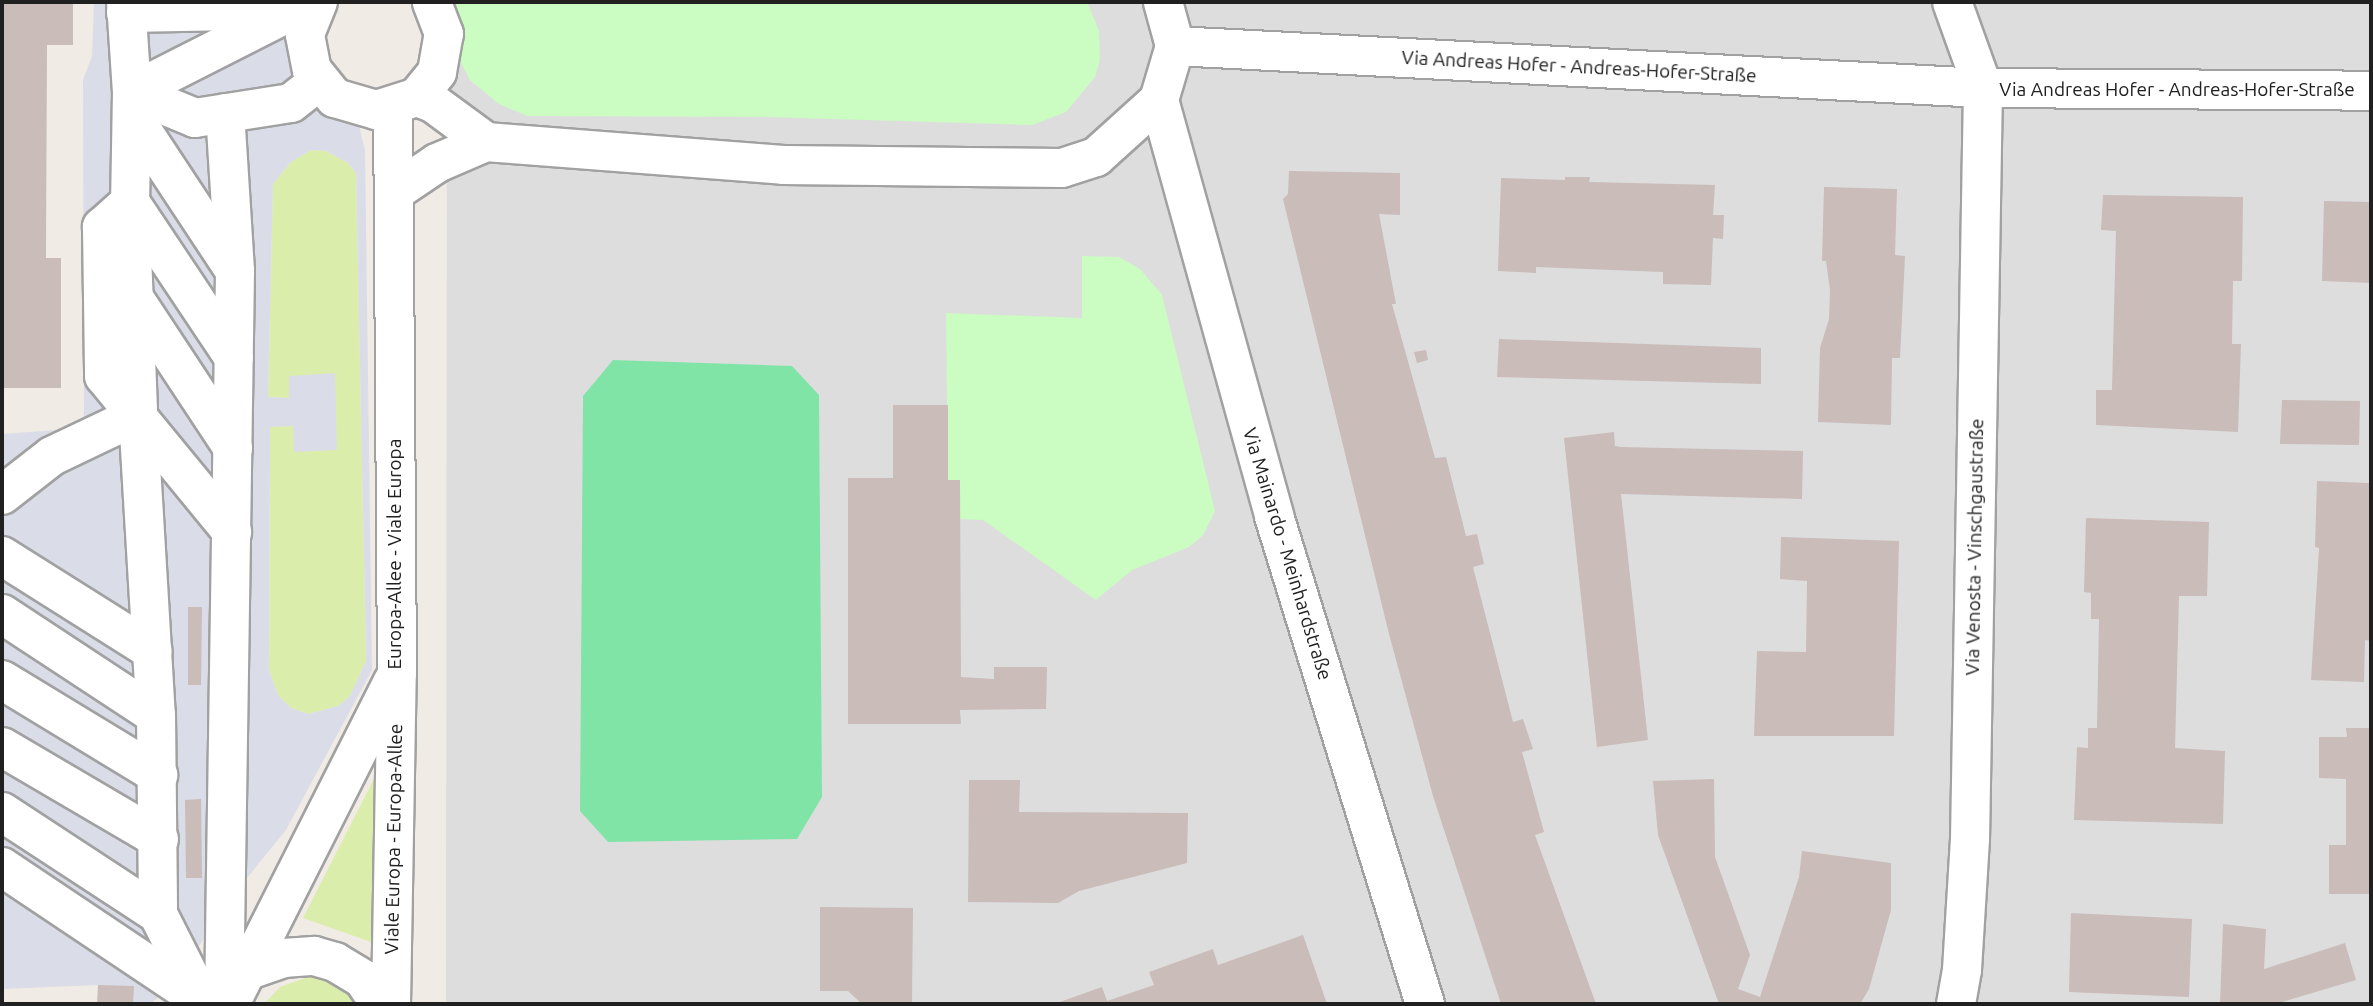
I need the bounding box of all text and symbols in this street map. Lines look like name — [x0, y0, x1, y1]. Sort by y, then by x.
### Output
street label: Via Andreas Hofer - Andreas-Hofer-Straße — [1401, 46, 1757, 88]
street label: Via Andreas Hofer - Andreas-Hofer-Straße — [1999, 79, 2355, 101]
street label: Via Venosta - Vinschgaustraße — [1961, 418, 1989, 676]
street label: Via Mainardo - Meinhardstraße — [1238, 425, 1336, 683]
street label: Europa-Allee - Viale Europa — [384, 439, 406, 669]
street label: Viale Europa - Europa-Allee — [381, 723, 407, 955]

